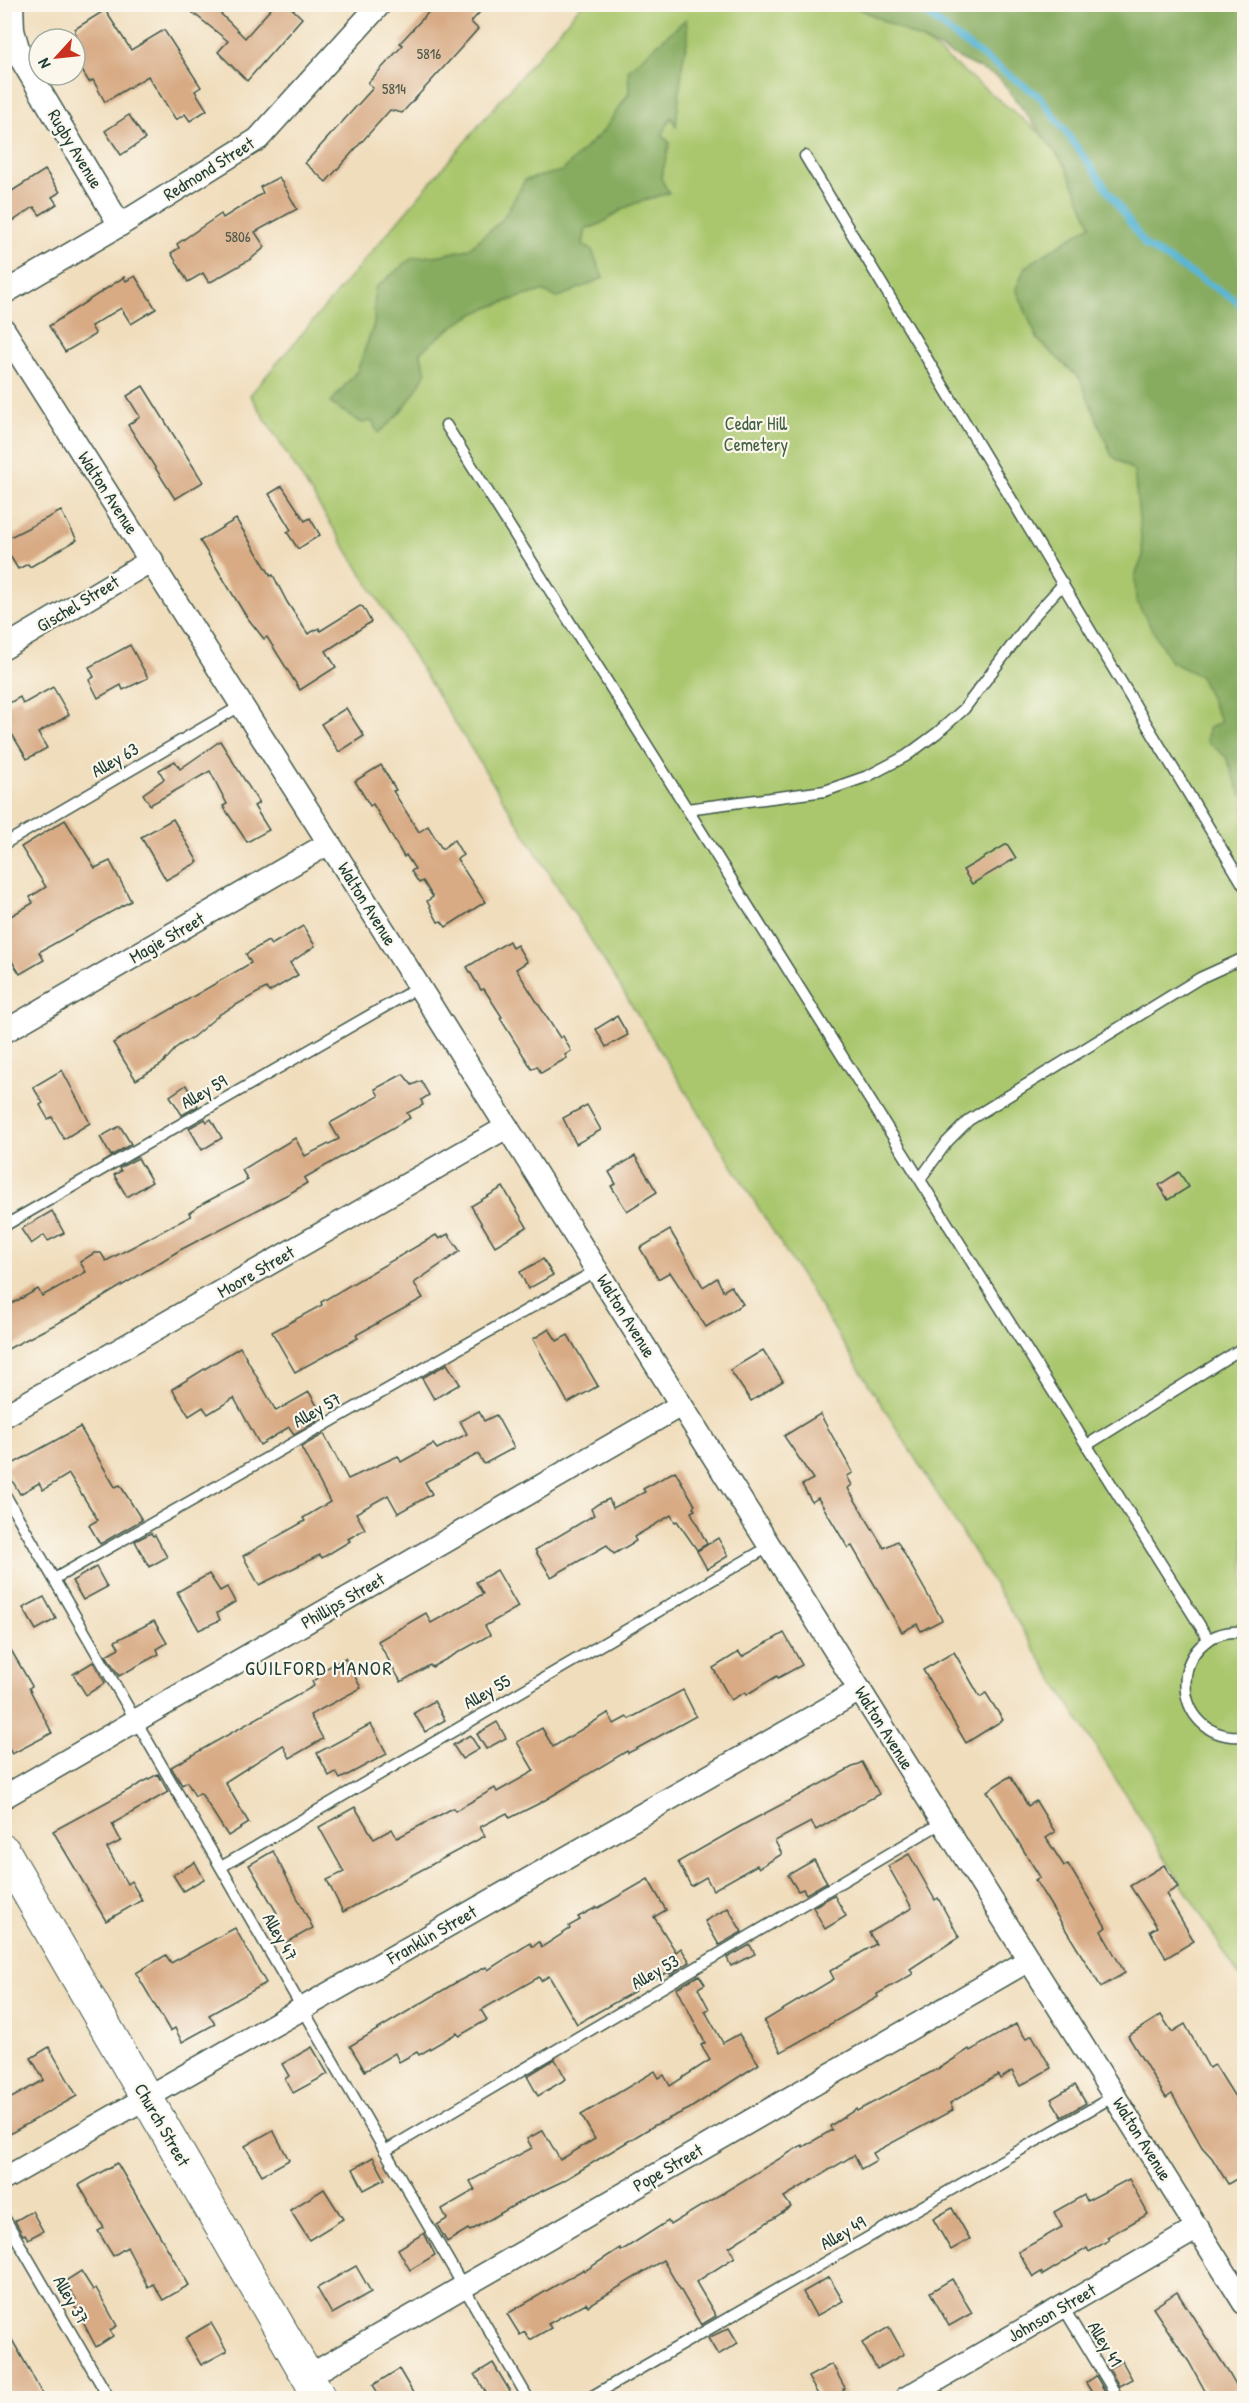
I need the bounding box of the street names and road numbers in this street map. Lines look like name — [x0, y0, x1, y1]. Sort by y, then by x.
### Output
street label: Rugby Avenue — [42, 105, 109, 193]
street label: Redmond Street — [158, 130, 260, 206]
street label: Walton Avenue — [72, 446, 145, 539]
street label: Gischel Street — [32, 569, 124, 638]
street label: Alley 63 — [87, 736, 143, 783]
street label: Walton Avenue — [332, 857, 403, 950]
street label: Magie Street — [125, 906, 210, 969]
street label: Alley 59 — [176, 1068, 232, 1115]
street label: Moore Street — [213, 1239, 300, 1304]
street label: Walton Avenue — [591, 1269, 662, 1362]
street label: Alley 57 — [288, 1386, 346, 1433]
street label: Phillips Street — [296, 1566, 390, 1635]
street label: Alley 55 — [459, 1668, 515, 1715]
street label: Walton Avenue — [849, 1681, 920, 1774]
street label: Franklin Street — [382, 1899, 482, 1971]
street label: Alley 47 — [257, 1908, 304, 1965]
street label: Alley 53 — [626, 1948, 683, 1995]
street label: Church Street — [129, 2079, 197, 2172]
street label: Walton Avenue — [1107, 2092, 1178, 2185]
street label: Pope Street — [628, 2137, 708, 2198]
street label: Alley 49 — [815, 2209, 870, 2256]
street label: Alley 37 — [47, 2271, 95, 2329]
street label: Johnson Street — [1003, 2277, 1101, 2348]
street label: Alley 41 — [1082, 2316, 1129, 2371]

